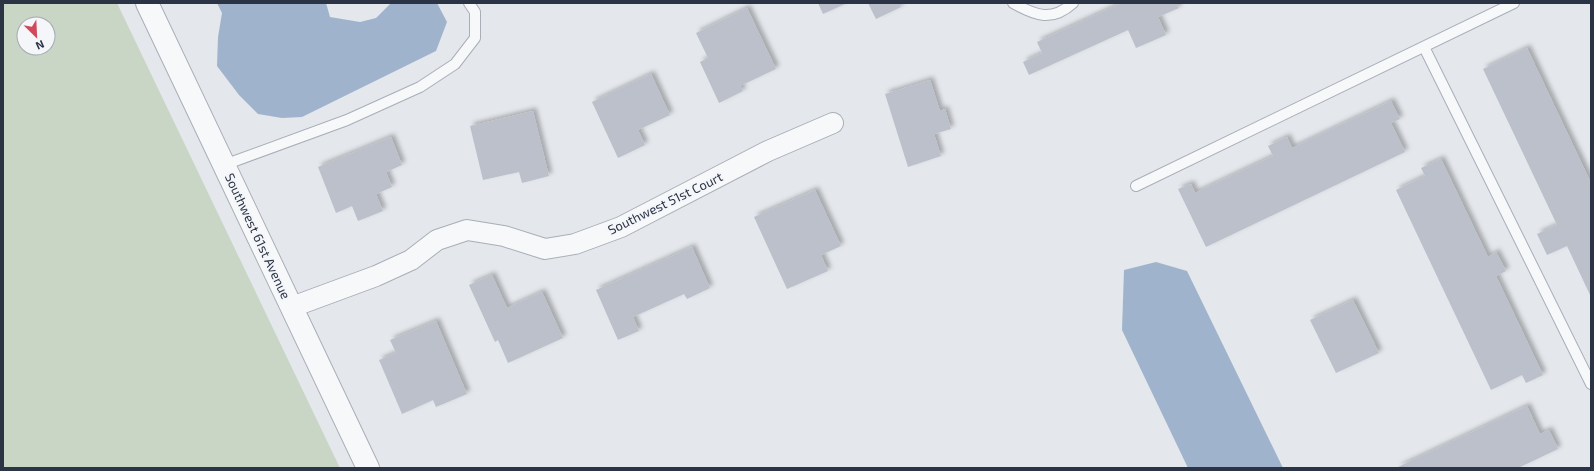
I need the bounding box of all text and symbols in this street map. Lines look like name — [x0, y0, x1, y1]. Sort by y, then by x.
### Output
north arrow — [16, 16, 56, 56]
text: N — [34, 38, 47, 53]
street label: Southwest 51st Court — [605, 168, 725, 238]
street label: Southwest 61st Avenue — [222, 171, 294, 301]

